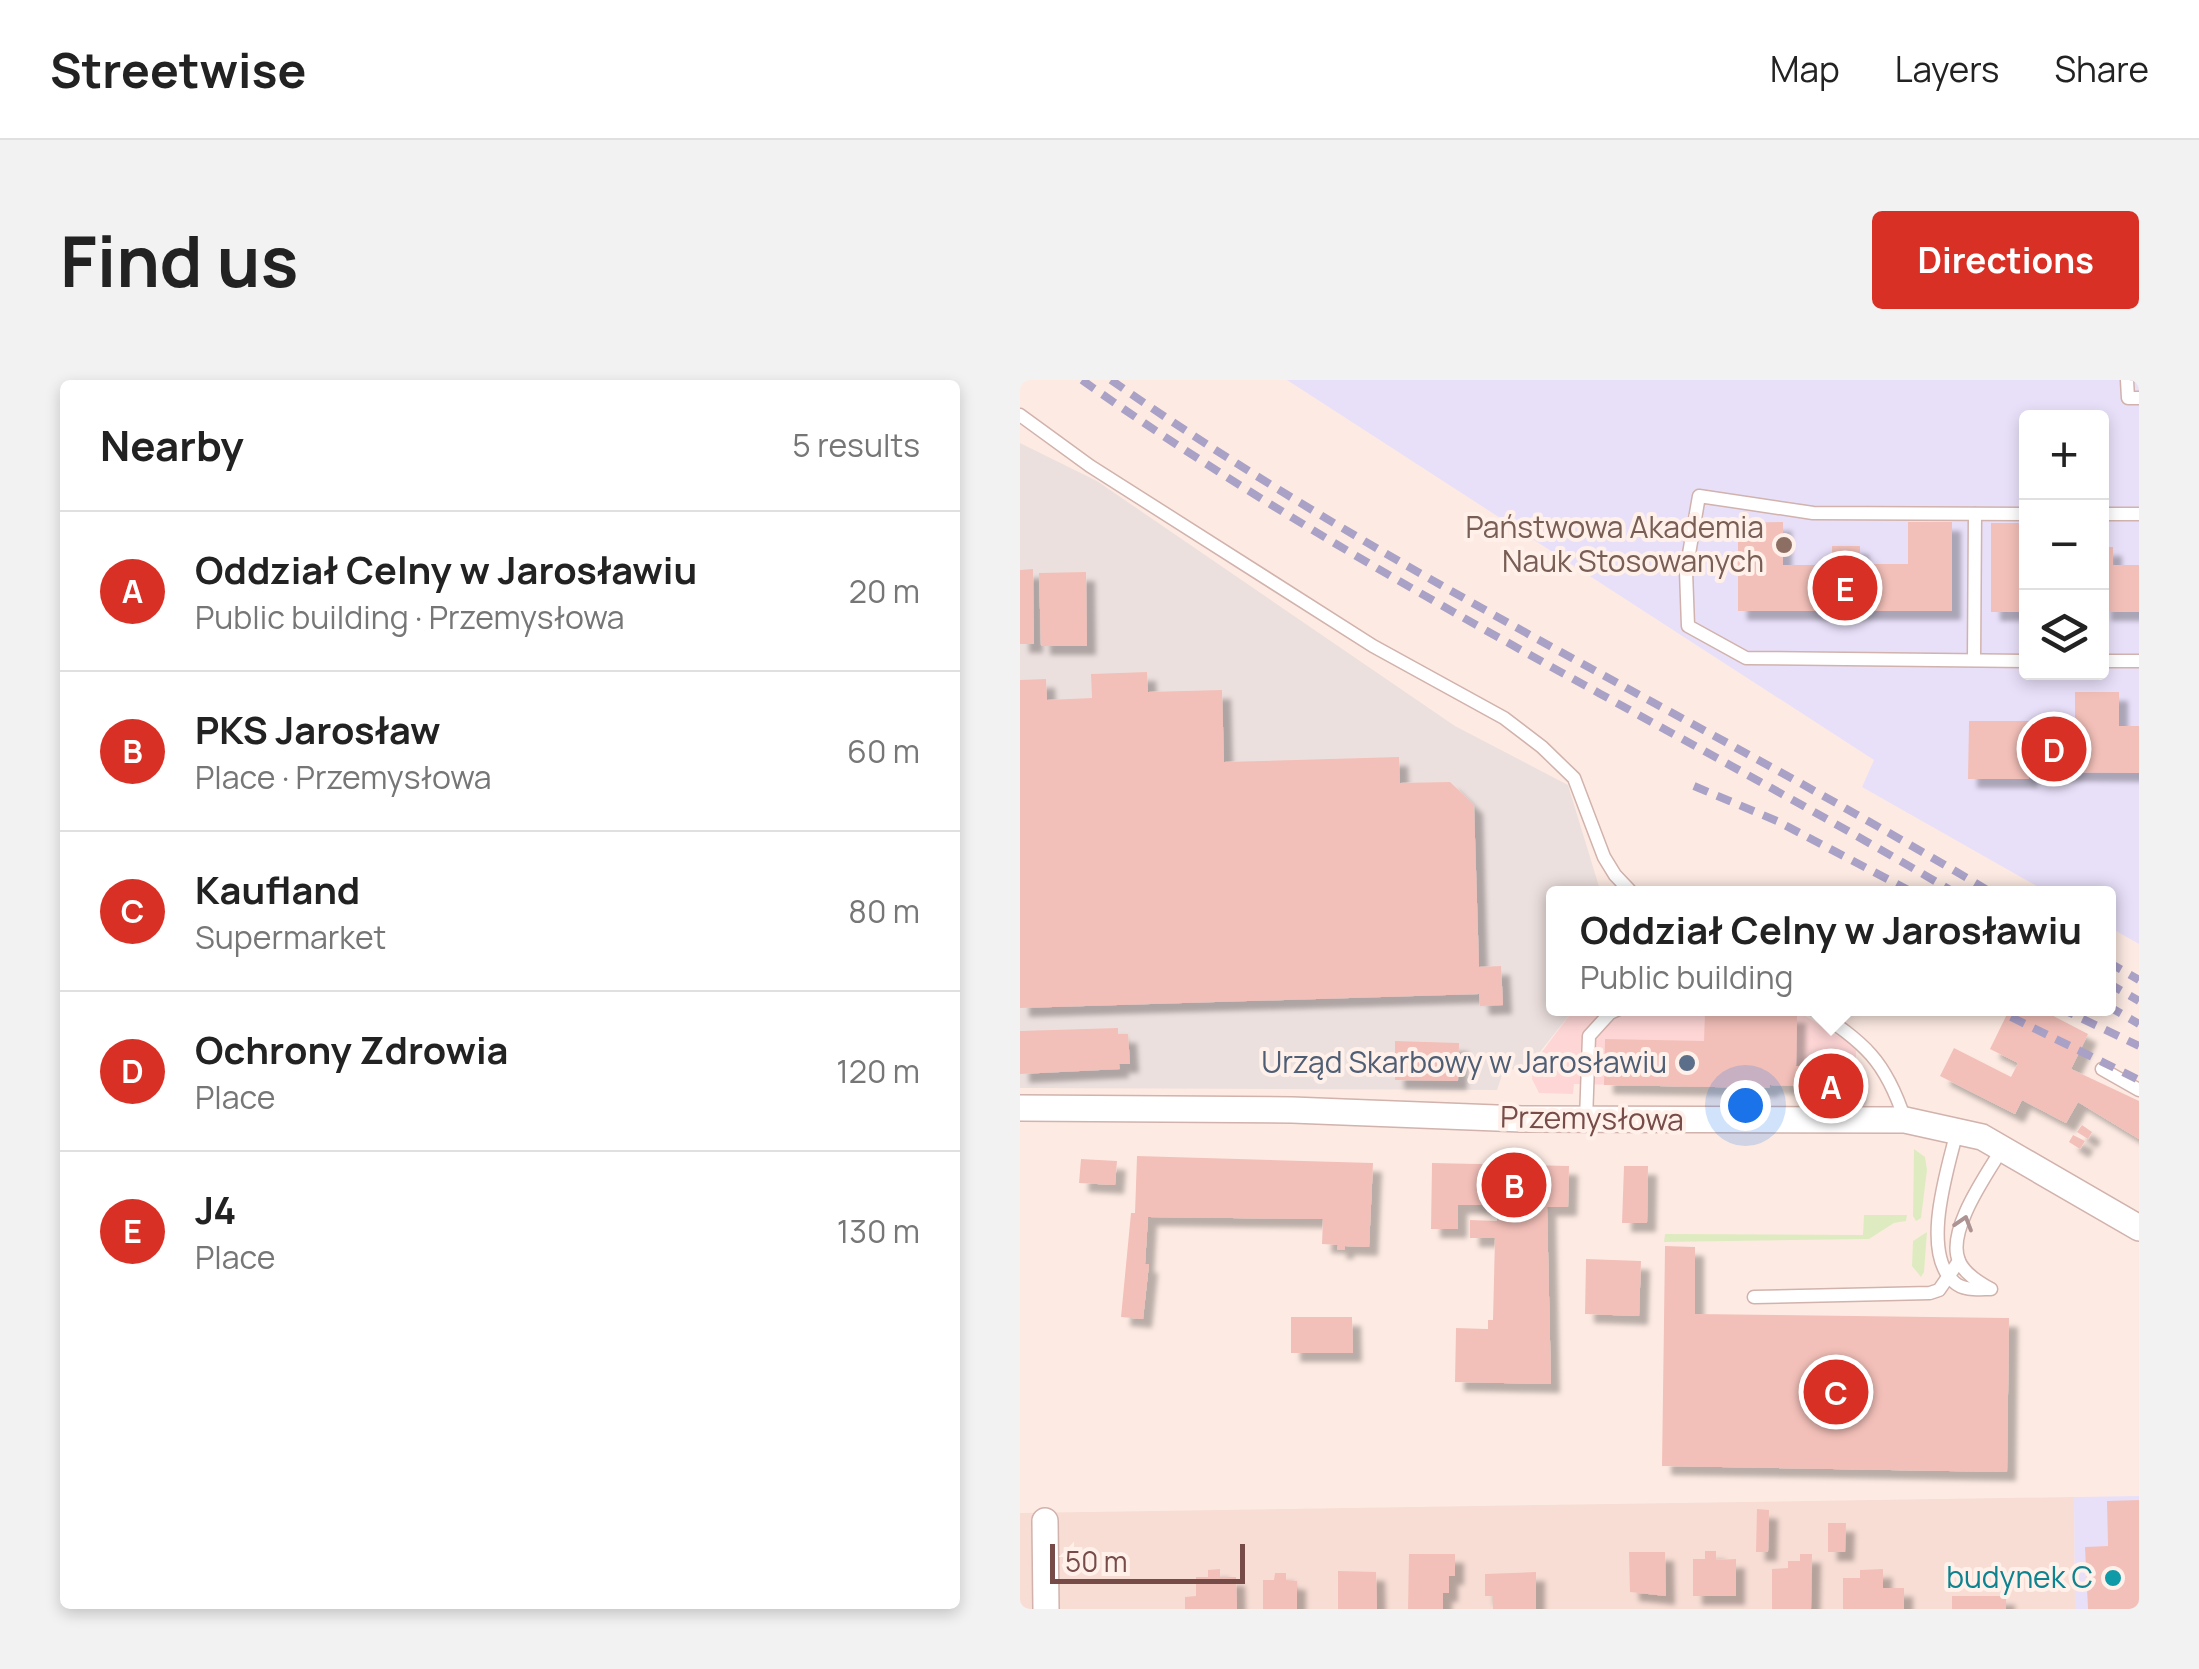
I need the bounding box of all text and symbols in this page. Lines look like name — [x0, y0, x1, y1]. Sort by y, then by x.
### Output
text: Streetwise — [50, 37, 306, 102]
text: Map — [1770, 45, 1840, 93]
text: Layers — [1895, 45, 1999, 93]
text: Share — [2054, 45, 2149, 93]
button: Directions — [1872, 211, 2139, 309]
text: Find us — [60, 212, 298, 308]
map controls — [2019, 410, 2109, 680]
button: + — [2019, 410, 2109, 500]
text: Nearby — [100, 416, 244, 474]
text: 5 results — [792, 423, 920, 467]
button: − — [2019, 500, 2109, 590]
place label: Państwowa Akademia Nauk Stosowanych — [1465, 506, 1764, 581]
marker: Państwowa Akademia Nauk Stosowanych — [1773, 534, 1795, 556]
text: Oddział Celny w Jarosławiu — [195, 543, 697, 595]
pin: E — [1812, 550, 1878, 626]
text: A — [122, 569, 143, 613]
text: 20 m — [849, 569, 920, 613]
button: layers — [2019, 590, 2109, 680]
text: Public building · Przemysłowa — [195, 595, 625, 639]
text: PKS Jarosław — [195, 703, 441, 755]
pin: D — [2022, 712, 2086, 786]
text: B — [122, 729, 143, 773]
text: 60 m — [847, 729, 920, 773]
text: Place · Przemysłowa — [195, 755, 492, 799]
text: Kaufland — [195, 863, 360, 915]
popup — [1546, 886, 2116, 1016]
text: C — [121, 889, 144, 933]
text: 80 m — [848, 889, 920, 933]
text: Oddział Celny w Jarosławiu — [1580, 903, 2082, 955]
text: Supermarket — [195, 915, 386, 959]
text: Public building — [1580, 955, 1794, 999]
text: Ochrony Zdrowia — [195, 1023, 508, 1075]
place label: Urząd Skarbowy w Jarosławiu — [1261, 1041, 1667, 1082]
pin: A — [1798, 1048, 1864, 1124]
text: D — [121, 1049, 144, 1093]
text: 120 m — [836, 1049, 920, 1093]
marker: Urząd Skarbowy w Jarosławiu — [1676, 1052, 1698, 1074]
text: Place — [195, 1075, 276, 1119]
your location — [1720, 1080, 1771, 1131]
street label: Przemysłowa — [1500, 1095, 1684, 1140]
pin: B — [1482, 1148, 1546, 1222]
text: J4 — [195, 1183, 236, 1235]
text: E — [123, 1209, 142, 1253]
text: 130 m — [837, 1209, 920, 1253]
one-way arrow — [1952, 1215, 1973, 1232]
text: Place — [195, 1235, 276, 1279]
pin: C — [1804, 1354, 1868, 1430]
scale bar — [1050, 1539, 1245, 1584]
text: 50 m — [1065, 1542, 1128, 1580]
place label: budynek C — [1946, 1556, 2093, 1597]
marker: budynek C — [2102, 1567, 2124, 1589]

